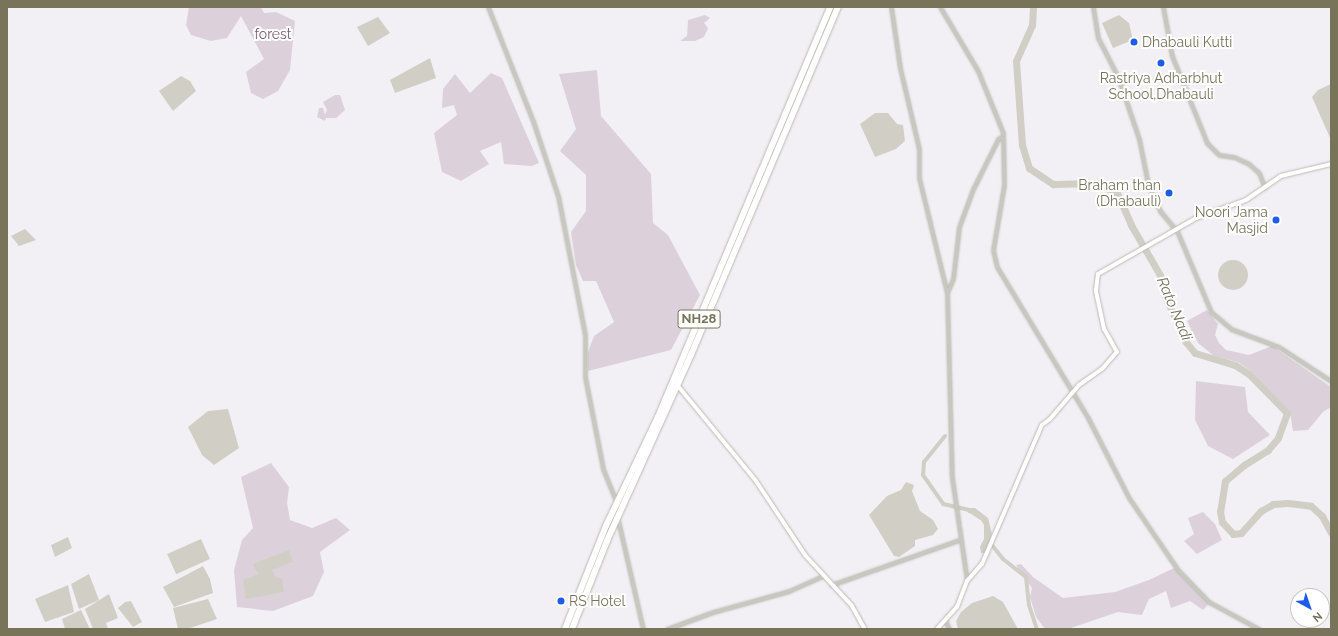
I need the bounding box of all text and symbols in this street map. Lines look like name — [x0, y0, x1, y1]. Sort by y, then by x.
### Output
park label: forest — [254, 26, 292, 42]
place label: Dhabauli Kutti — [1142, 34, 1232, 50]
marker: Dhabauli Kutti — [1129, 37, 1139, 47]
marker: Rastriya Adharbhut School,Dhabauli — [1156, 58, 1166, 68]
place label: Rastriya Adharbhut School,Dhabauli — [1099, 70, 1223, 102]
place label: Braham than (Dhabauli) — [1078, 177, 1161, 210]
marker: Braham than (Dhabauli) — [1164, 188, 1174, 198]
place label: Noori Jama Masjid — [1194, 204, 1268, 236]
marker: Noori Jama Masjid — [1271, 215, 1281, 225]
water label: Rato Nadi — [1153, 275, 1195, 343]
road number: NH28 — [677, 308, 721, 330]
north arrow — [1290, 588, 1330, 628]
place label: RS Hotel — [569, 593, 625, 609]
marker: RS Hotel — [556, 596, 566, 606]
text: N — [1310, 609, 1325, 624]

